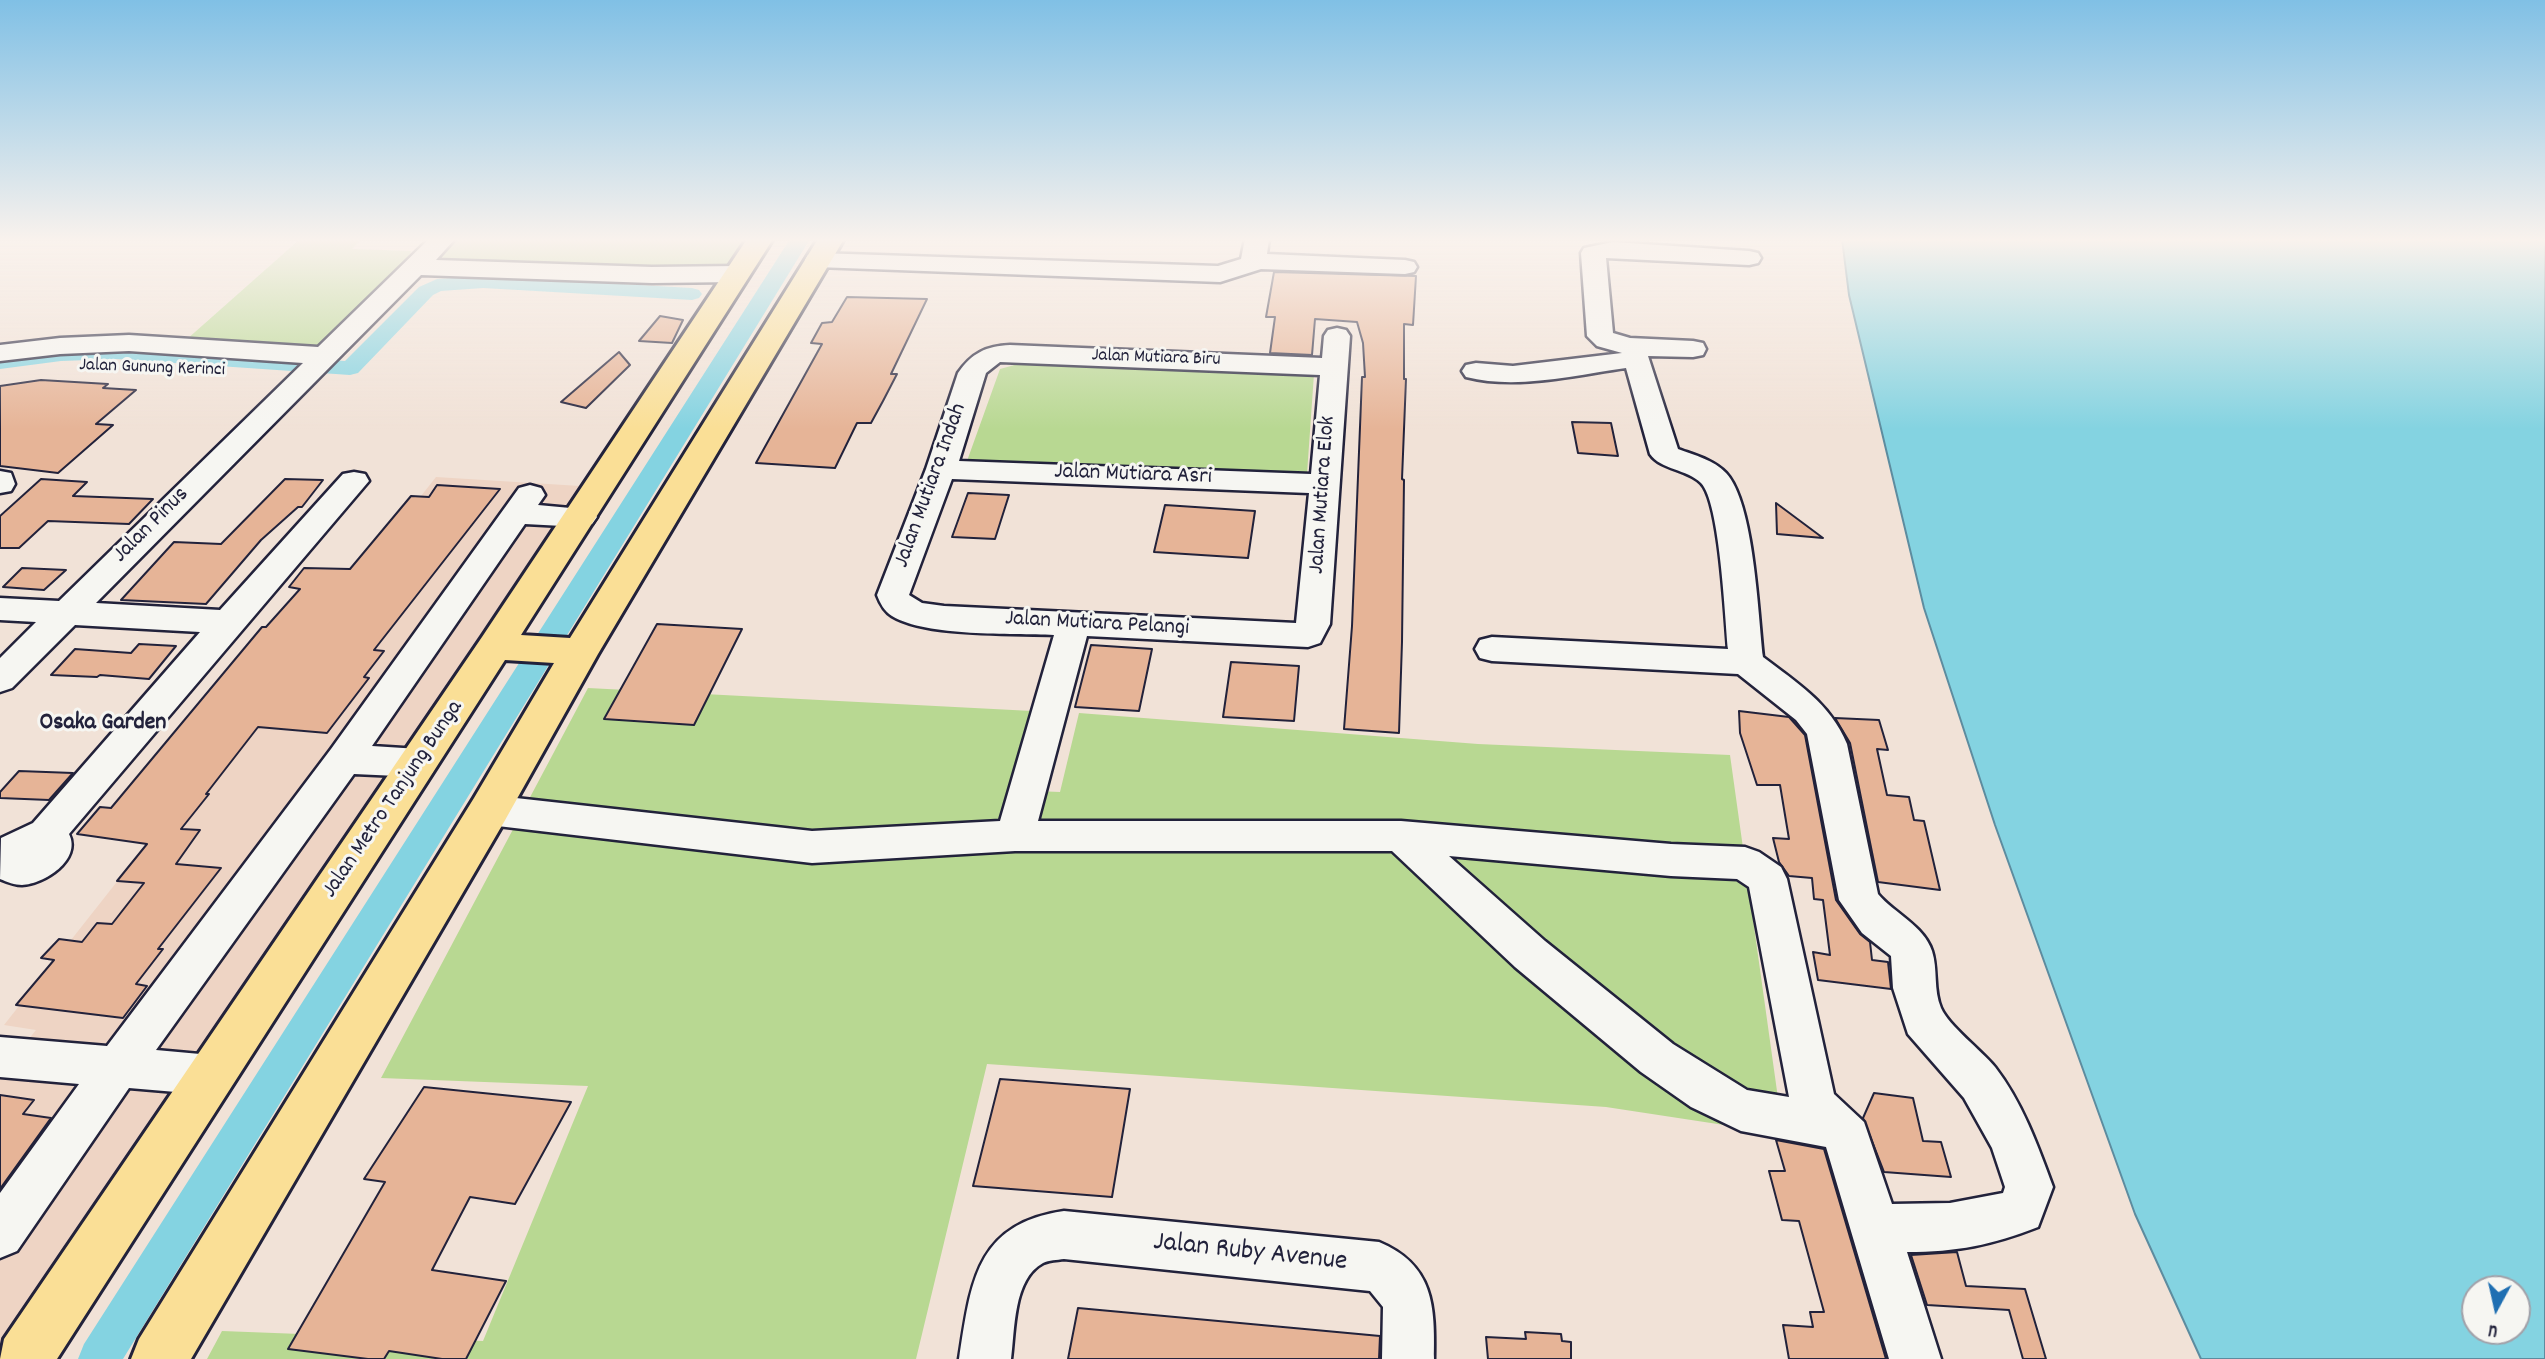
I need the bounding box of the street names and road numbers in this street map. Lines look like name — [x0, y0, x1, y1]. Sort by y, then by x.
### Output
street label: Jalan Mutiara Biru — [1091, 345, 1221, 373]
street label: Jalan Gunung Kerinci — [79, 355, 225, 383]
street label: Jalan Mutiara Indah — [890, 400, 974, 572]
street label: Jalan Mutiara Elok — [1305, 415, 1343, 575]
street label: Jalan Mutiara Asri — [1054, 459, 1212, 493]
street label: Jalan Pinus — [108, 482, 196, 570]
street label: Jalan Mutiara Pelangi — [1004, 606, 1190, 644]
street label: Jalan Metro Tanjung Bunga — [318, 696, 470, 904]
street label: Jalan Ruby Avenue — [1151, 1227, 1349, 1281]

